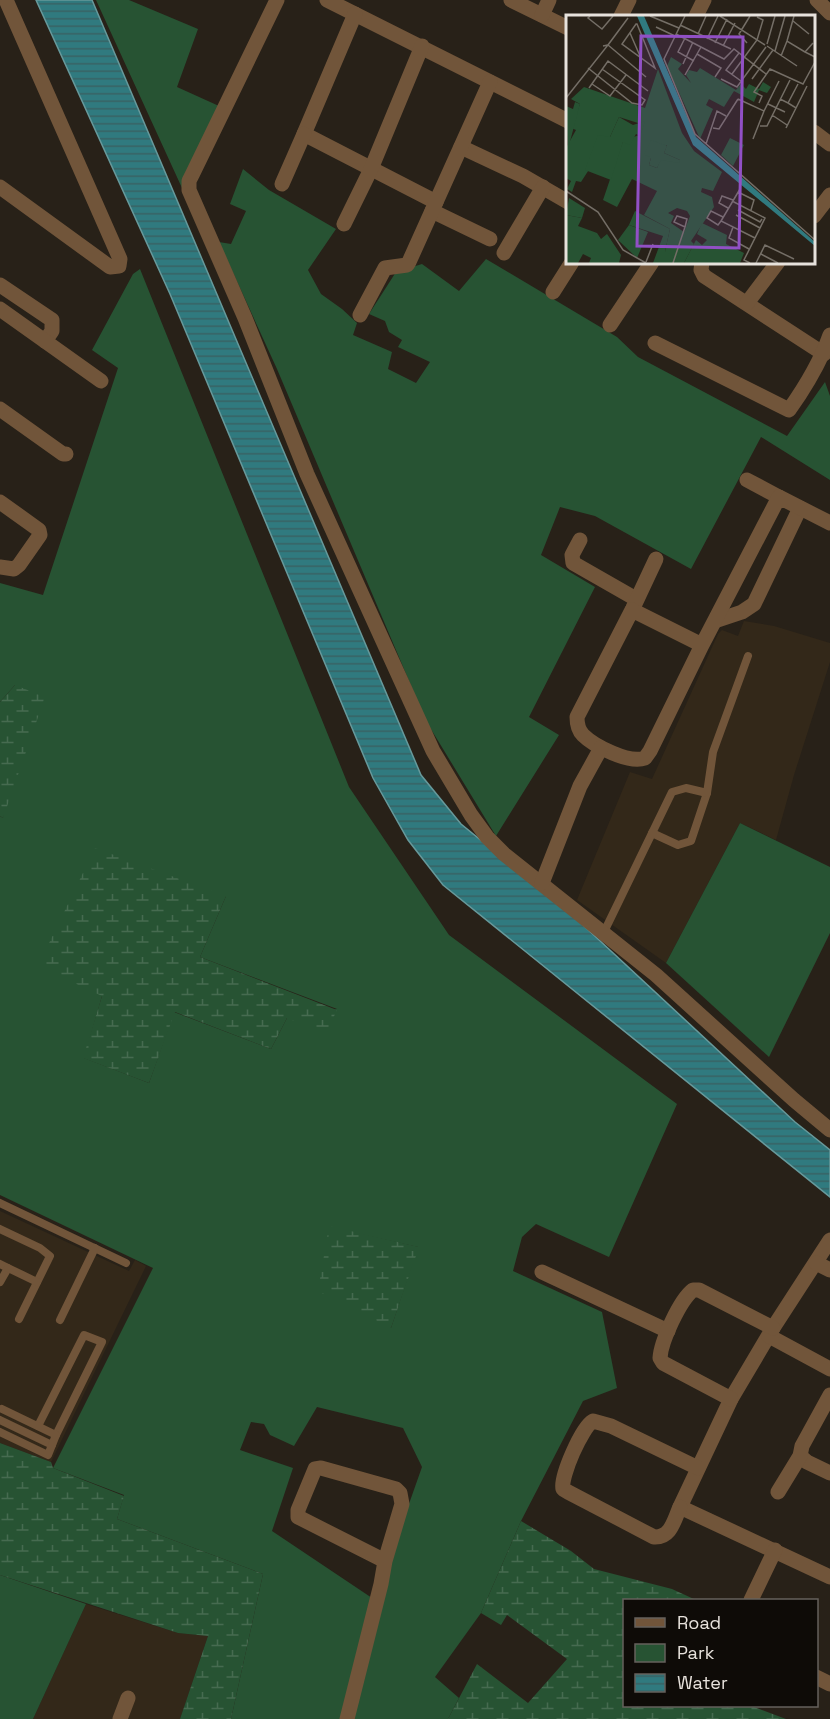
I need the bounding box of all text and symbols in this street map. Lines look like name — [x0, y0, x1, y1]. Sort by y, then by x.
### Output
inset map — [566, 15, 815, 264]
legend — [623, 1599, 818, 1707]
text: Road — [677, 1611, 721, 1634]
text: Park — [677, 1641, 715, 1664]
text: Water — [677, 1671, 728, 1694]

